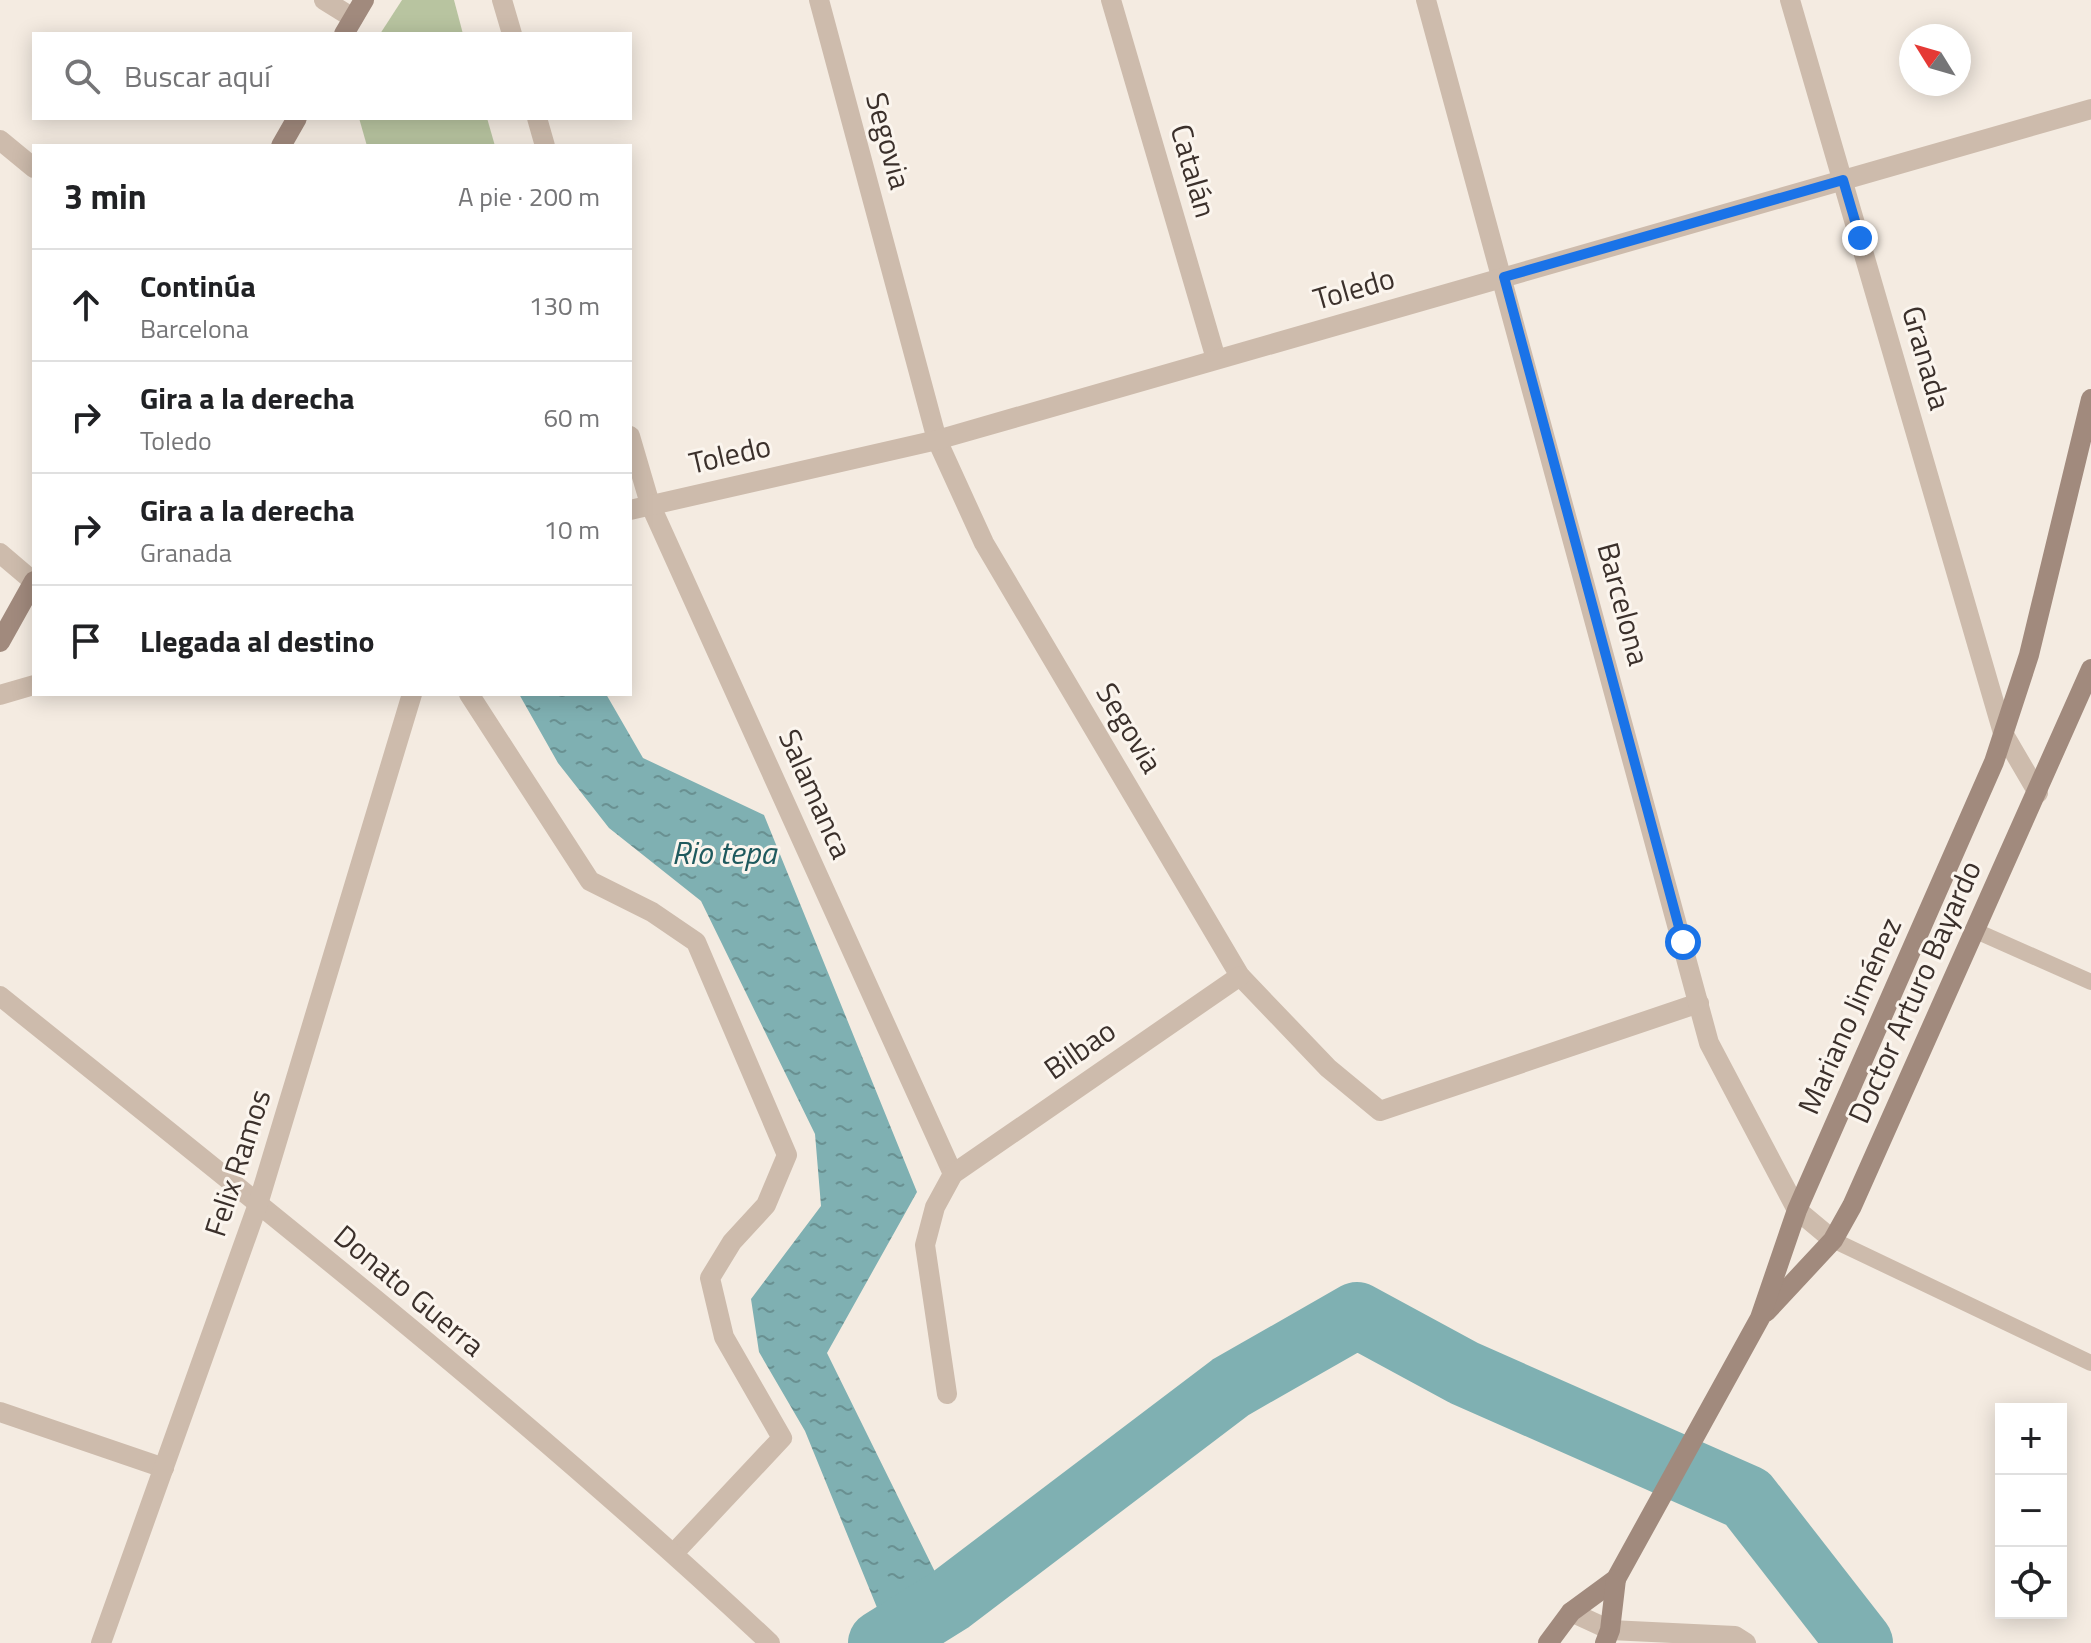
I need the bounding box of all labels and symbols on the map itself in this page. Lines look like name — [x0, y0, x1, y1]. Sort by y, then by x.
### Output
north arrow — [1899, 24, 1971, 96]
street label: Segovia — [854, 87, 924, 194]
street label: Catalán — [1159, 119, 1229, 223]
route end — [1842, 220, 1878, 256]
street label: Toledo — [1308, 255, 1400, 322]
street label: Granada — [1890, 300, 1964, 415]
street label: Toledo — [684, 422, 775, 486]
street label: Barcelona — [1586, 537, 1662, 670]
street label: Segovia — [1085, 673, 1175, 782]
street label: Salamanca — [767, 721, 865, 866]
water label: Rio tepa — [672, 828, 778, 876]
street label: Doctor Arturo Bayardo — [1835, 853, 1993, 1130]
street label: Mariano Jiménez — [1785, 910, 1913, 1121]
route start — [1665, 924, 1701, 960]
street label: Bilbao — [1034, 1008, 1125, 1091]
street label: Felix Ramos — [192, 1083, 282, 1242]
street label: Donato Guerra — [324, 1213, 495, 1367]

